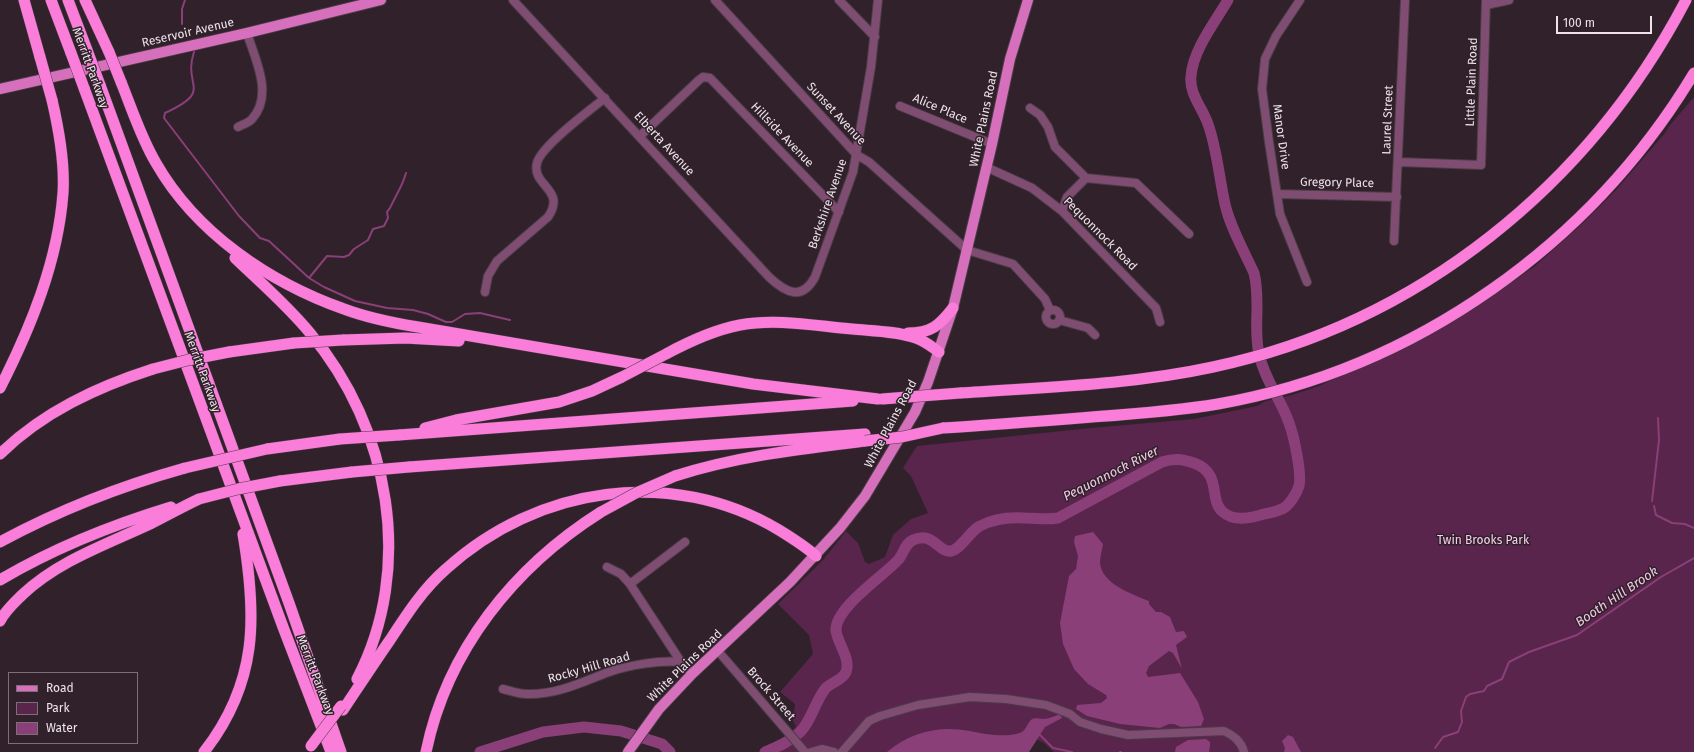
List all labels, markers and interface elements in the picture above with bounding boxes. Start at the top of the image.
scale bar [1558,8,1654,34]
street label: Reservoir Avenue [140,15,236,51]
text: 100 m [1563,16,1595,30]
street label: Merritt Parkway [69,26,111,110]
street label: Little Plain Road [1463,37,1481,127]
street label: White Plains Road [967,70,1001,168]
street label: Sunset Avenue [803,80,869,148]
street label: Laurel Street [1380,85,1396,155]
street label: Alice Place [911,91,969,127]
street label: Hillside Avenue [748,100,816,170]
street label: Manor Drive [1269,103,1293,171]
street label: Elberta Avenue [631,109,697,179]
street label: Berkshire Avenue [806,157,850,251]
street label: Gregory Place [1300,175,1374,191]
street label: Pequonnock Road [1060,194,1140,274]
street label: Merritt Parkway [181,330,223,414]
street label: White Plains Road [862,377,920,471]
water label: Pequonnock River [1061,443,1161,505]
park label: Twin Brooks Park [1437,534,1529,548]
water label: Booth Hill Brook [1573,564,1661,630]
street label: White Plains Road [645,627,725,705]
street label: Merritt Parkway [293,633,337,717]
street label: Rocky Hill Road [546,649,632,687]
street label: Brock Street [744,664,798,724]
legend [8,672,138,744]
text: Road [46,681,74,695]
text: Park [46,701,70,715]
text: Water [46,721,77,735]

